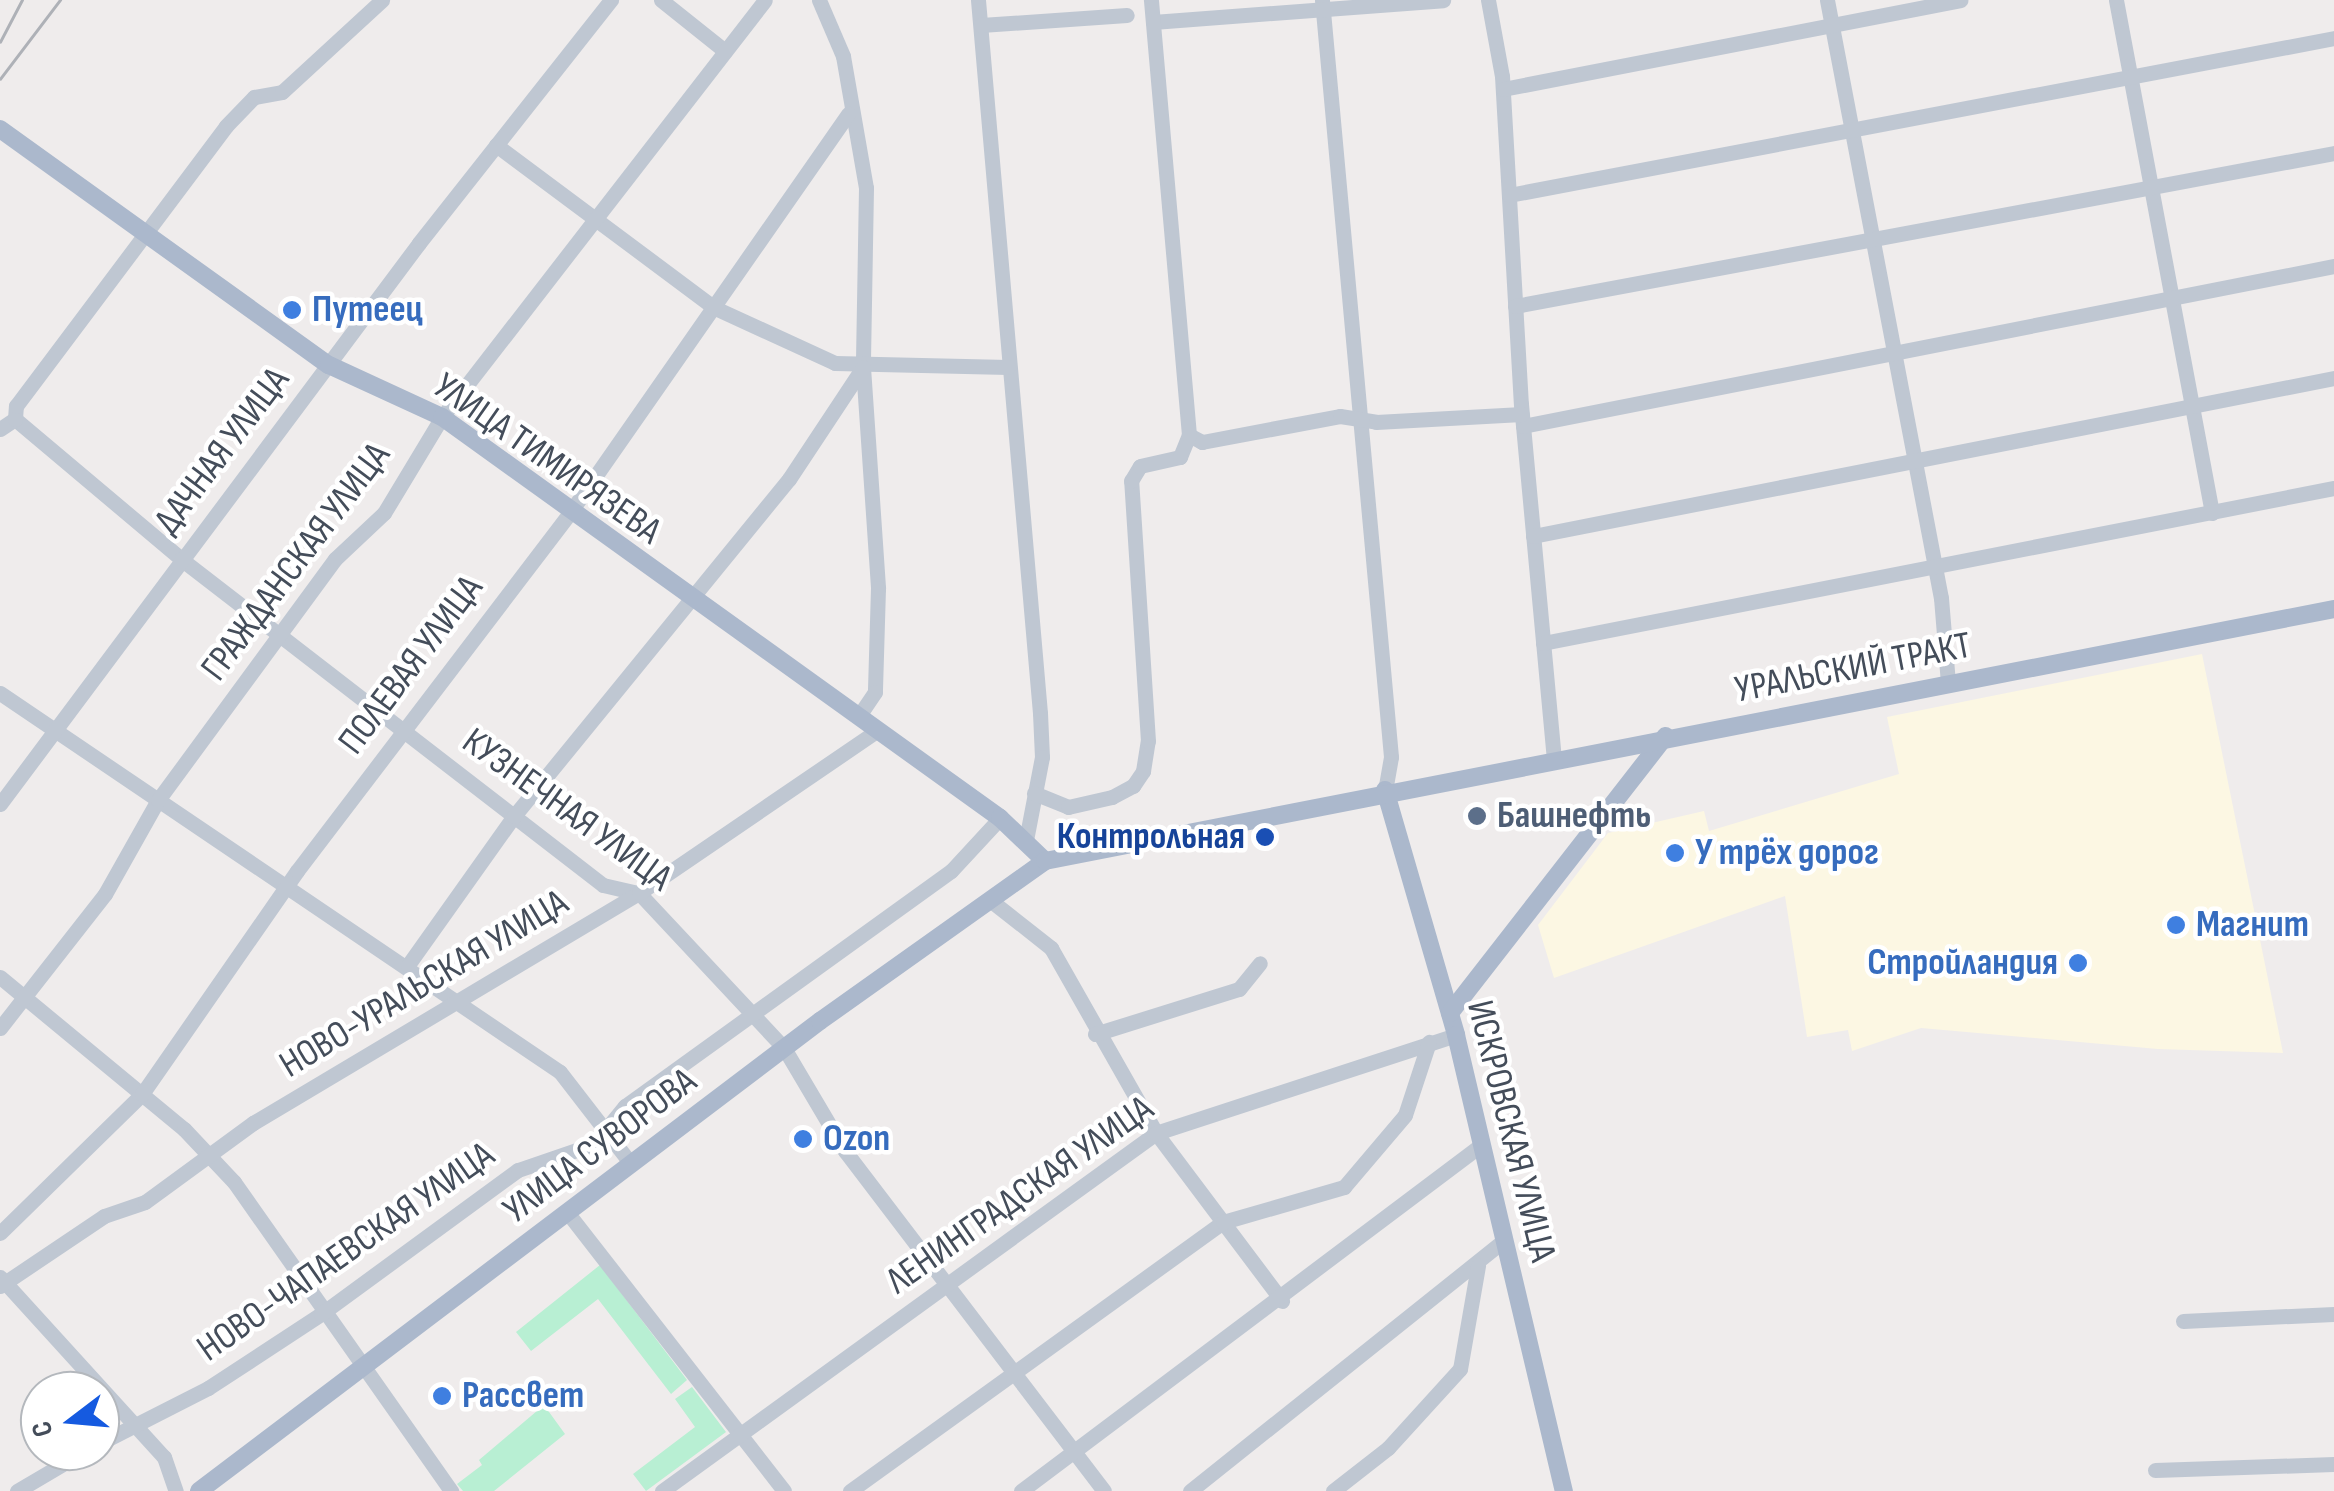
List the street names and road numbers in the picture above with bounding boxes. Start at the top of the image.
street label: ДАЧНАЯ УЛИЦА [145,359,299,543]
street label: УЛИЦА ТИМИРЯЗЕВА [424,364,670,554]
street label: ГРАЖДАНСКАЯ УЛИЦА [192,434,400,690]
street label: ПОЛЕВАЯ УЛИЦА [329,567,493,763]
street label: УРАЛЬСКИЙ ТРАКТ [1731,623,1975,713]
street label: КУЗНЕЧНАЯ УЛИЦА [454,719,680,901]
street label: НОВО-УРАЛЬСКАЯ УЛИЦА [272,880,576,1088]
street label: ИСКРОВСКАЯ УЛИЦА [1457,996,1565,1266]
street label: УЛИЦА СУВОРОВА [495,1059,705,1233]
street label: ЛЕНИНГРАДСКАЯ УЛИЦА [878,1086,1162,1304]
street label: НОВО-ЧАПАЕВСКАЯ УЛИЦА [189,1132,503,1372]

